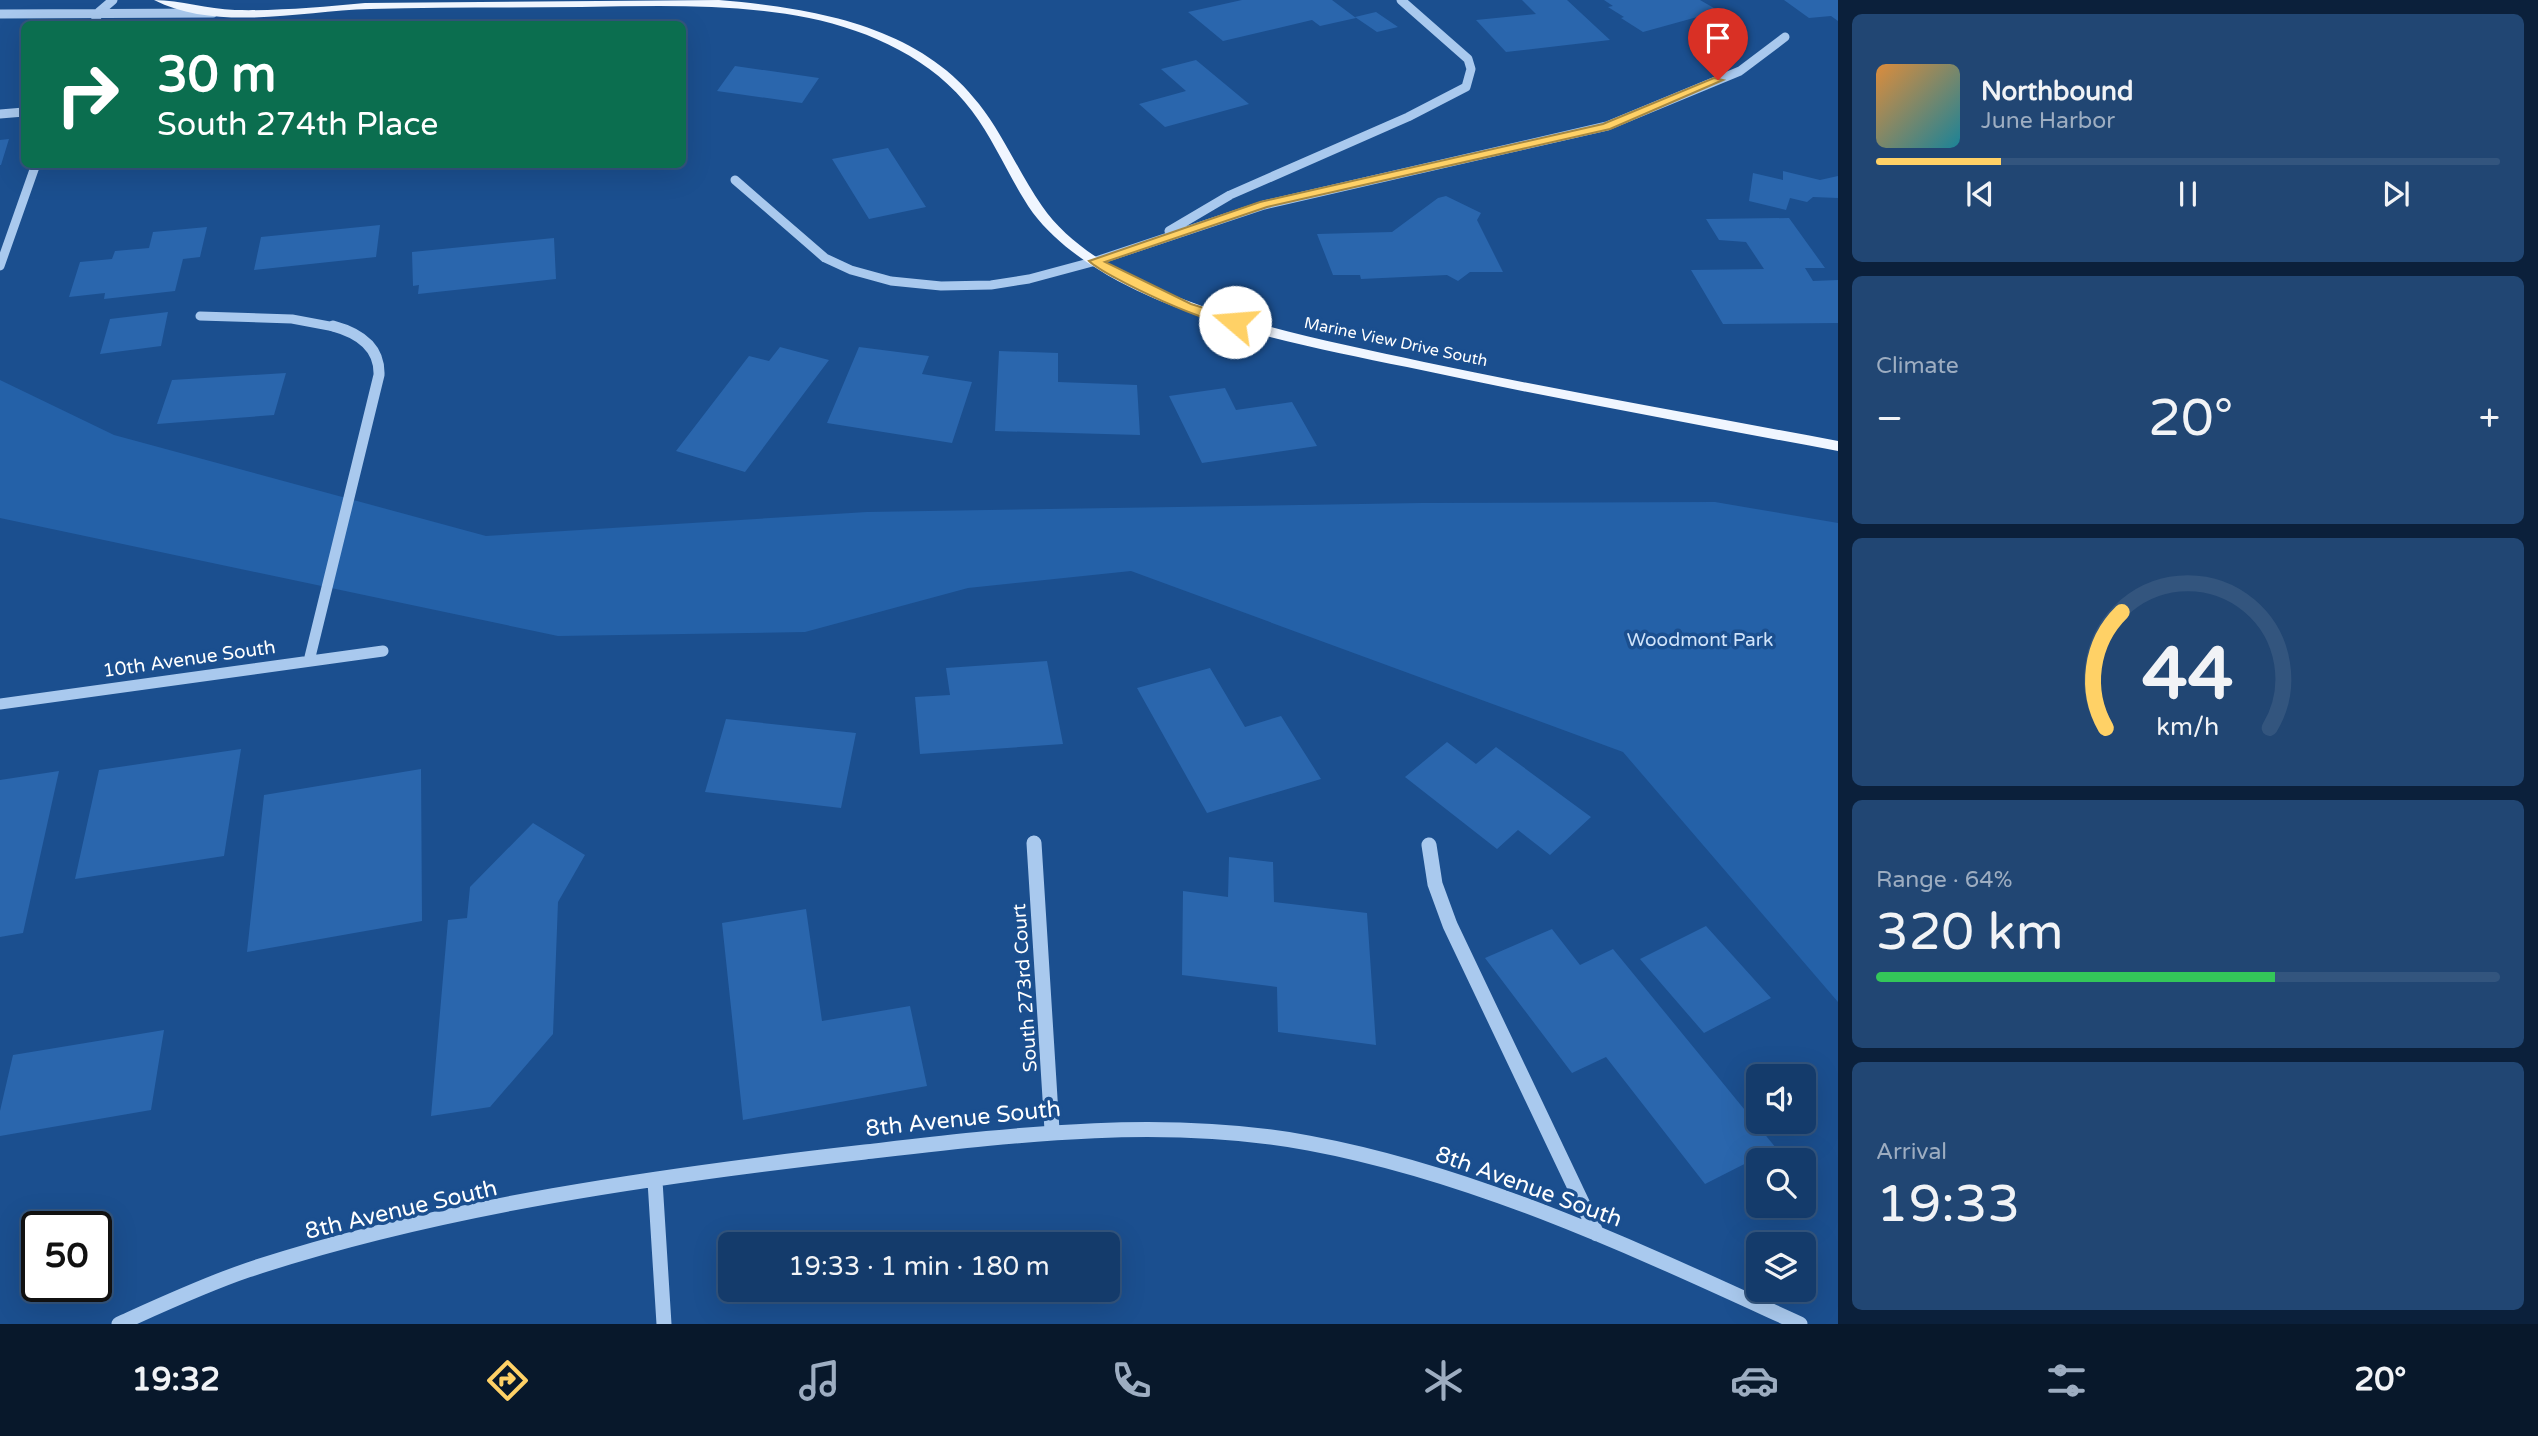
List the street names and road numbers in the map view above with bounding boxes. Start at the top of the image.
street label: Marine View Drive South [1302,313,1489,371]
street label: 10th Avenue South [101,636,277,682]
street label: South 273rd Court [1008,903,1042,1073]
street label: 8th Avenue South [864,1095,1062,1143]
street label: 8th Avenue South [1432,1140,1626,1234]
street label: 8th Avenue South [302,1174,500,1246]

